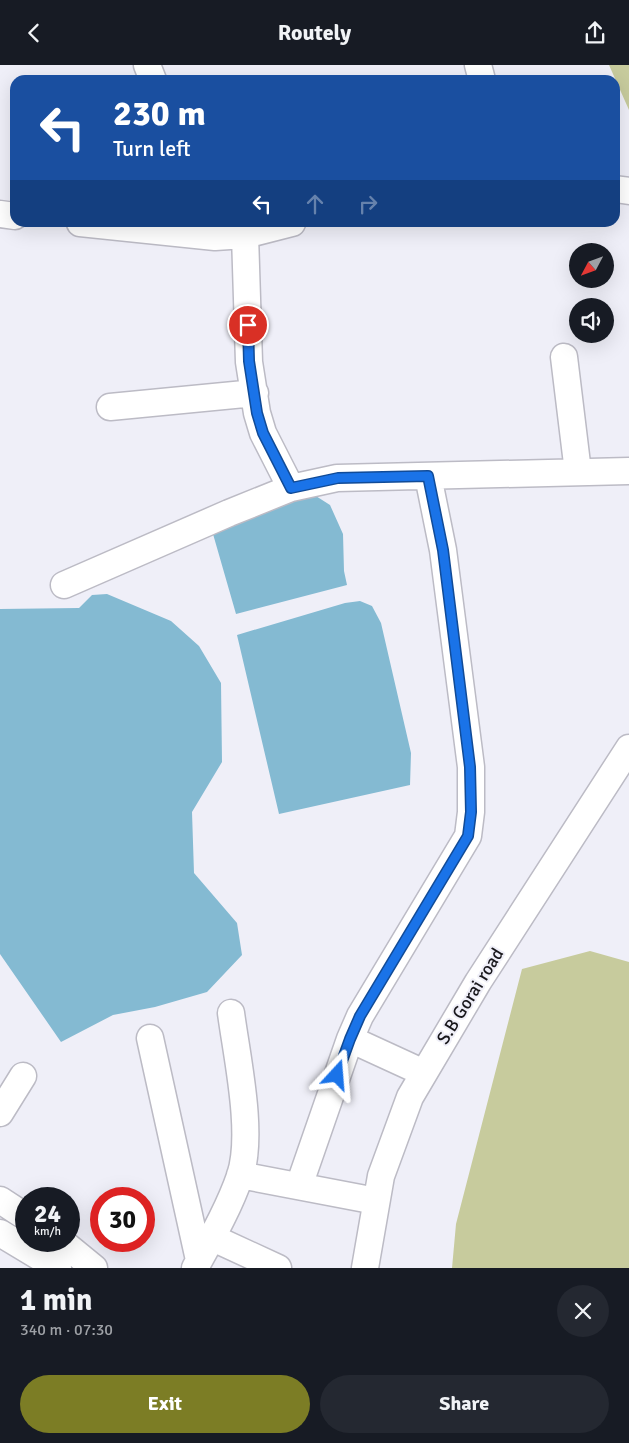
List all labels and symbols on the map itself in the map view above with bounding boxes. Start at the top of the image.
north arrow [569,243,614,287]
pin [227,304,269,346]
street label: S.B Gorai road [432,944,508,1048]
position arrow [310,1048,362,1100]
speed limit sign: 30 [90,1187,155,1252]

